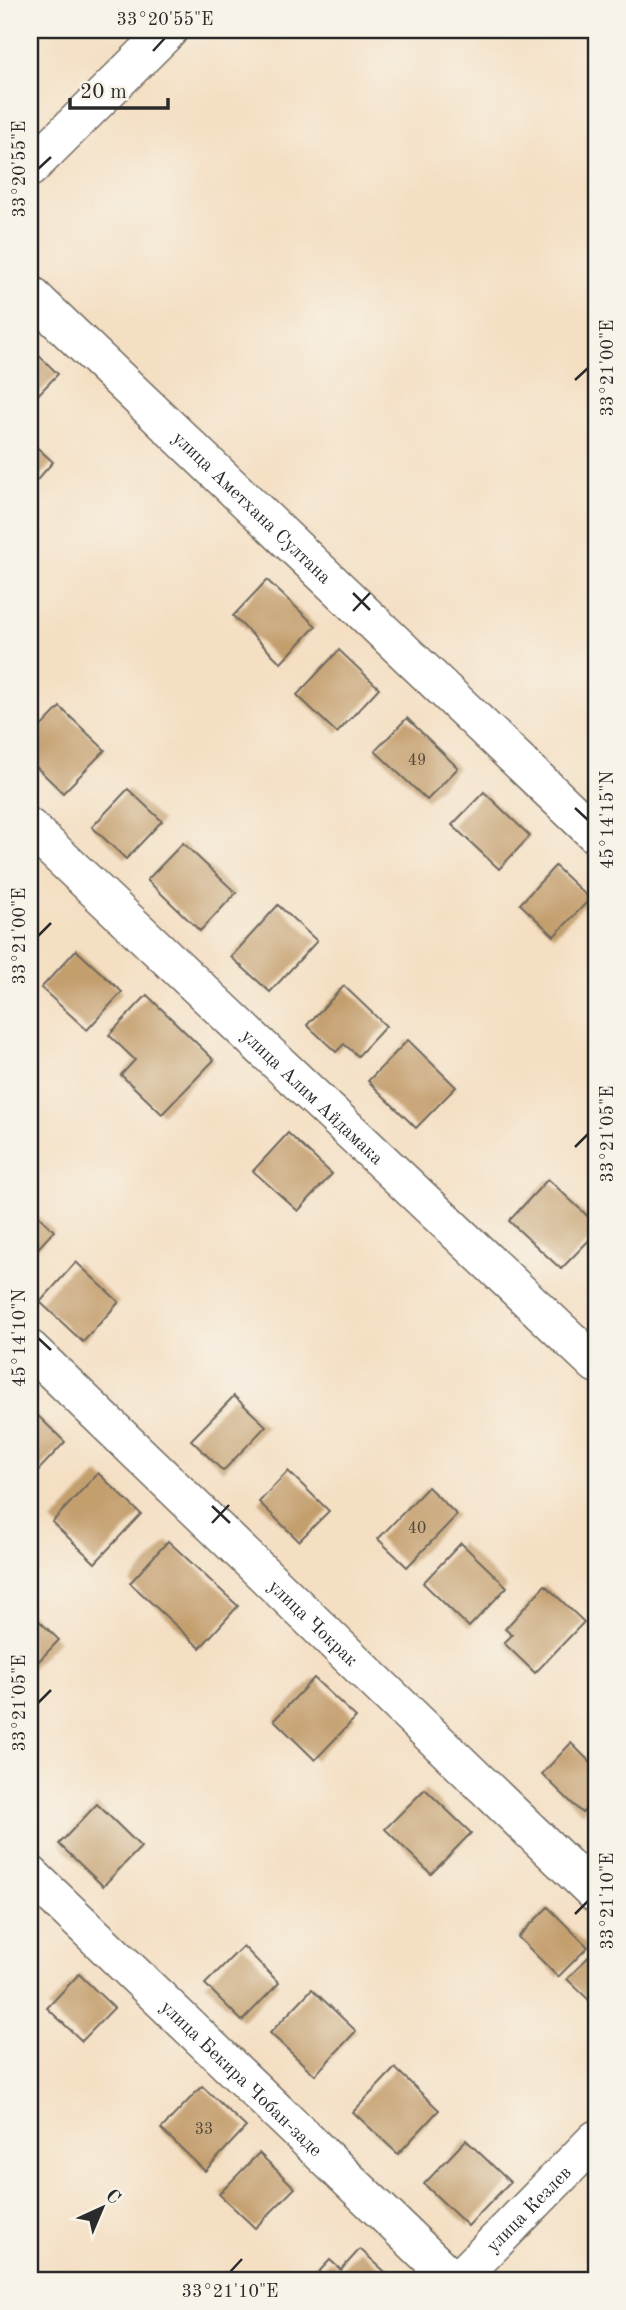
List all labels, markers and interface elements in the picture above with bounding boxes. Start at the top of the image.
text: 33°20'55"E [117,11,213,29]
scale bar [70,66,168,110]
text: 20 m [80,82,127,103]
text: 33°20'55"E [11,121,29,217]
text: 33°21'00"E [599,320,617,416]
street label: улица Аметхана Султана [168,429,334,589]
house number: 49 [408,753,426,769]
text: 45°14'15"N [599,771,617,869]
text: 33°21'00"E [11,888,29,984]
street label: улица Алим Айдамака [237,1027,386,1170]
text: 33°21'05"E [599,1086,617,1182]
text: 45°14'10"N [11,1289,29,1387]
house number: 40 [408,1521,426,1537]
street label: улица Чокрак [264,1577,361,1671]
text: 33°21'05"E [11,1655,29,1751]
text: 33°21'10"E [599,1853,617,1949]
street label: улица Бекира Чобан-заде [156,1998,325,2161]
house number: 33 [195,2122,213,2138]
street label: улица Кезлев [484,2164,576,2257]
north arrow [66,2174,136,2244]
text: С [101,2186,123,2209]
text: 33°21'10"E [182,2283,278,2301]

